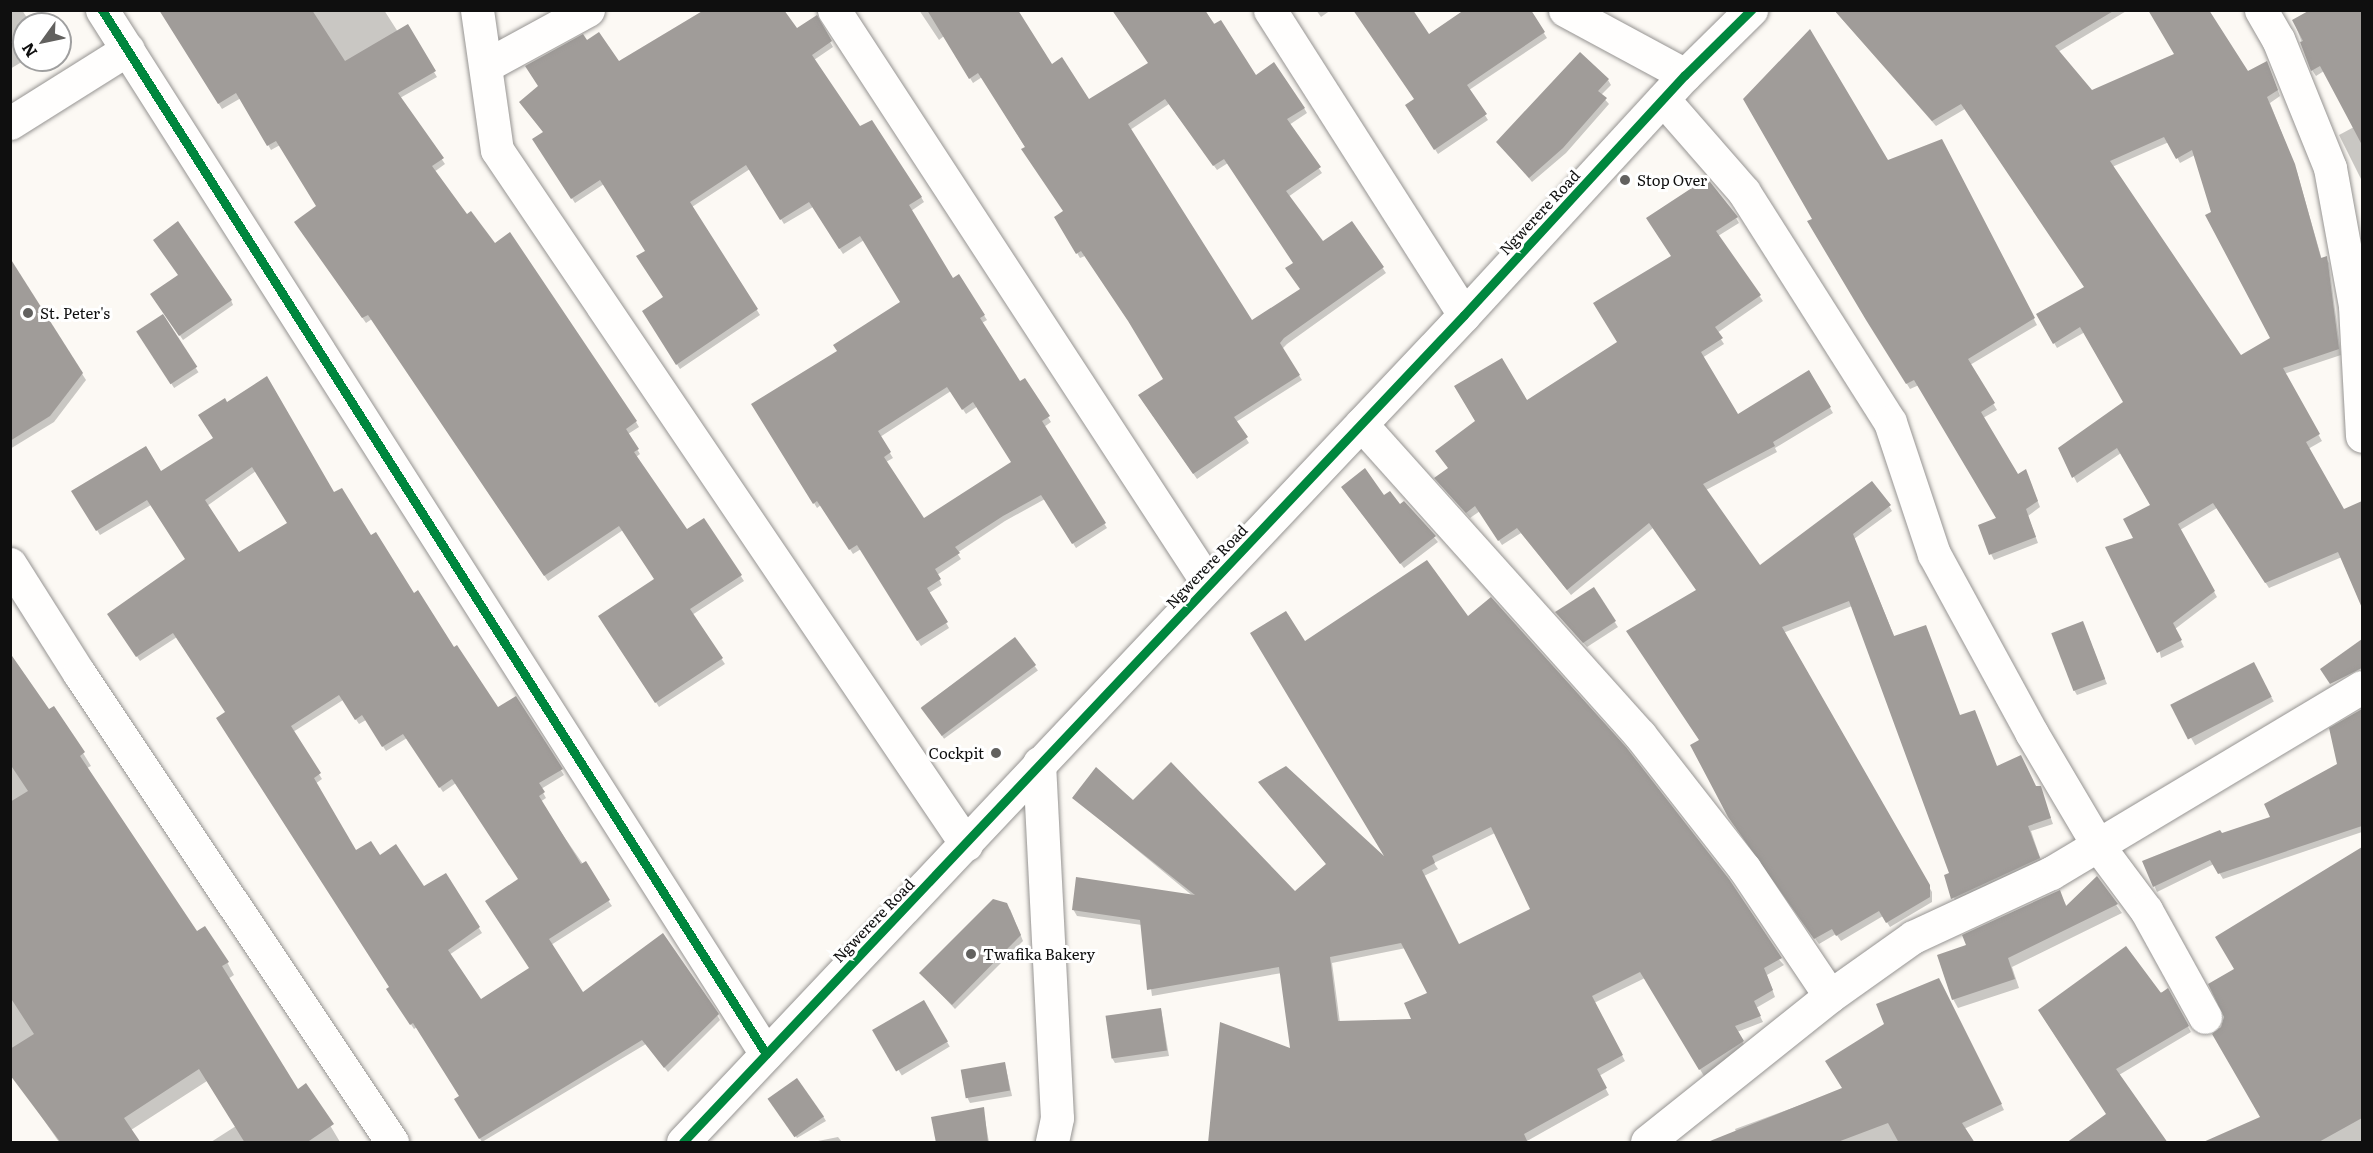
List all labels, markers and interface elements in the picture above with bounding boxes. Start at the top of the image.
north arrow [12,12,72,72]
text: N [15,39,42,63]
street label: Ngwerere Road [1495,166,1583,258]
place label: Stop Over [1637,171,1707,189]
marker: Stop Over [1618,173,1632,187]
place label: St. Peter's [40,304,110,322]
marker: St. Peter's [21,306,35,320]
street label: Ngwerere Road [1162,520,1250,612]
place label: Cockpit [928,744,984,762]
marker: Cockpit [989,746,1003,760]
street label: Ngwerere Road [829,874,917,966]
place label: Twafika Bakery [983,945,1095,963]
marker: Twafika Bakery [964,947,978,961]

